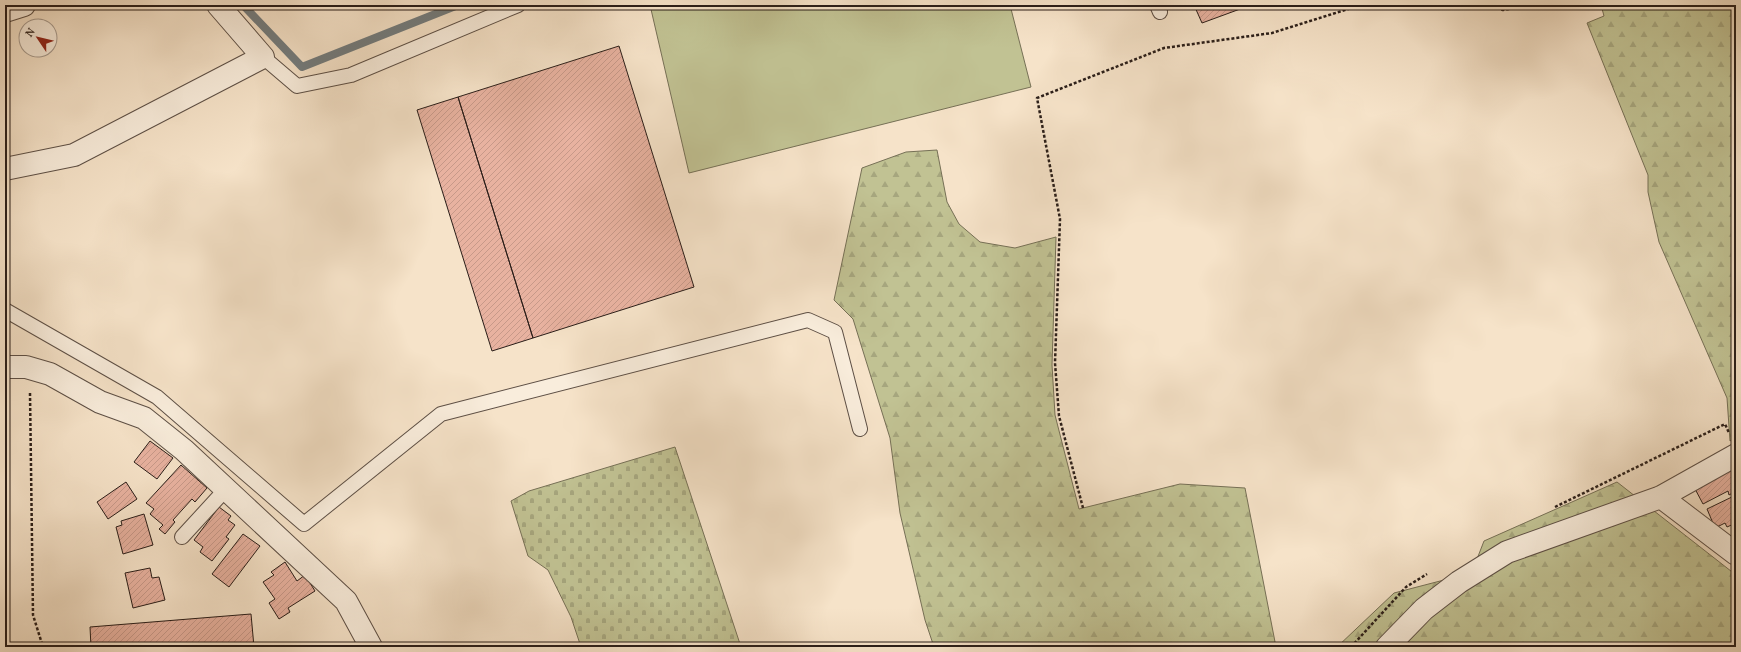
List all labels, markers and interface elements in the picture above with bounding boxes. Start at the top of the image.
north arrow [18,18,58,58]
text: N [23,26,39,41]

